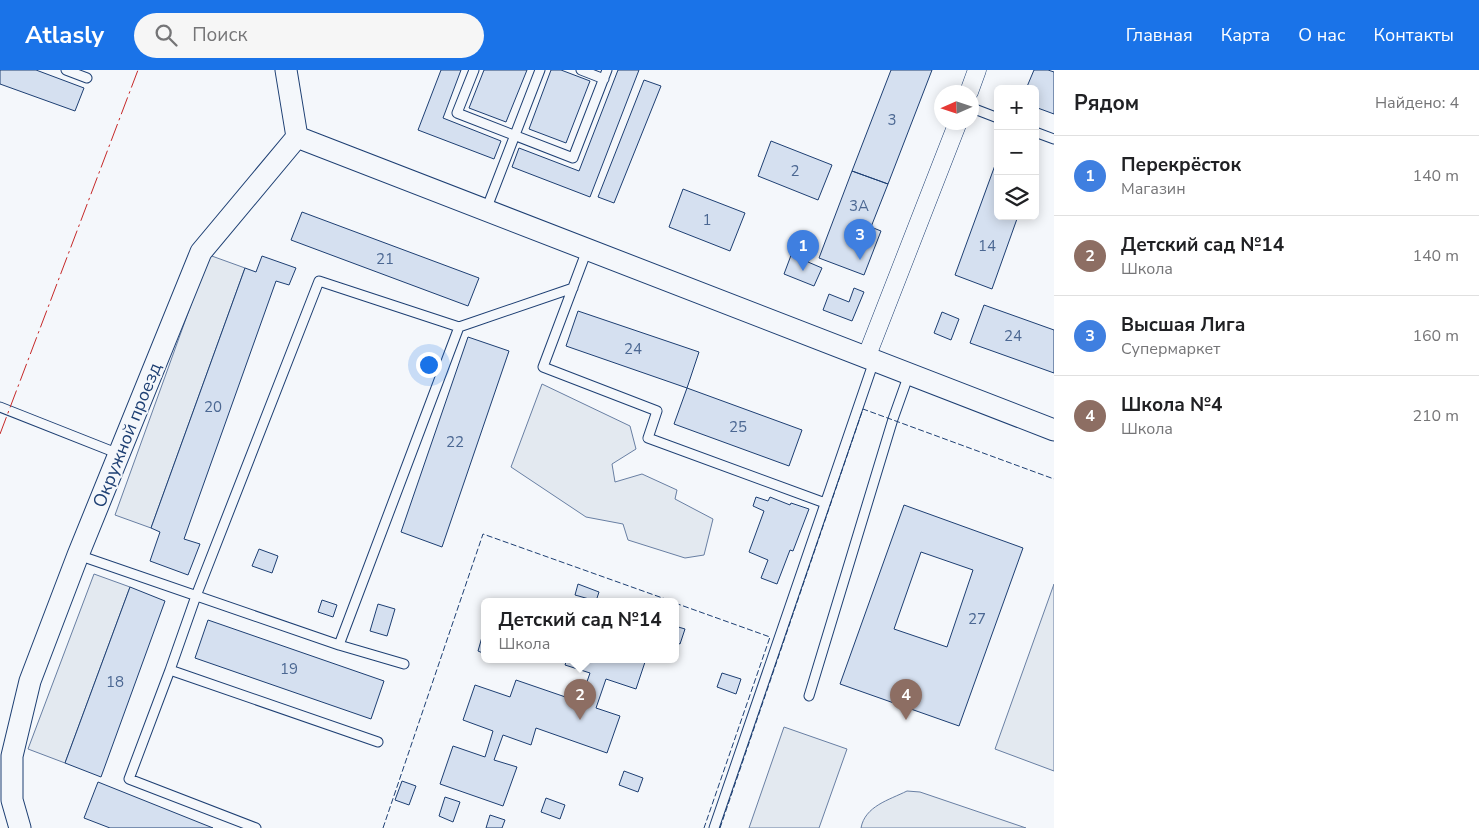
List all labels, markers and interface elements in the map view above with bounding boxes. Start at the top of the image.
search box [134,13,484,58]
text: Atlasly [25,19,104,51]
icon: search [152,21,180,49]
text: Поиск [192,22,247,48]
text: Главная [1126,23,1193,47]
text: Карта [1221,23,1270,47]
text: О нас [1298,23,1346,47]
text: Контакты [1374,23,1454,47]
north arrow [934,85,979,130]
map controls [994,85,1039,220]
button: + [994,85,1039,130]
text: Рядом [1074,89,1139,117]
text: Найдено: 4 [1375,92,1459,114]
house number: 3 [887,110,897,130]
button: − [994,130,1039,175]
text: Перекрёсток [1121,152,1241,178]
house number: 2 [790,161,800,181]
text: 1 [1085,165,1095,187]
text: 140 m [1412,165,1459,187]
button: layers [994,175,1039,220]
text: Магазин [1121,178,1186,200]
house number: 3А [849,196,869,216]
house number: 1 [702,210,712,230]
pin: 3 [844,219,876,260]
pin: 1 [787,230,819,271]
text: Детский сад №14 [1121,232,1284,258]
house number: 14 [978,236,996,256]
text: 2 [1085,245,1095,267]
text: 140 m [1412,245,1459,267]
house number: 21 [376,249,394,269]
text: Школа [1121,258,1173,280]
text: Высшая Лига [1121,312,1245,338]
text: 3 [1085,325,1095,347]
text: 160 m [1412,325,1459,347]
house number: 24 [1004,326,1022,346]
text: Супермаркет [1121,338,1220,360]
house number: 24 [624,339,642,359]
your location [416,352,442,378]
street label: Окружной проезд [87,359,167,511]
text: Школа №4 [1121,392,1222,418]
house number: 20 [204,397,222,417]
text: 4 [1085,405,1095,427]
text: 210 m [1412,405,1459,427]
house number: 25 [729,417,747,437]
text: Школа [1121,418,1173,440]
house number: 22 [446,432,464,452]
popup [481,598,679,663]
text: Детский сад №14 [498,607,662,633]
house number: 27 [968,609,986,629]
text: Школа [498,633,550,655]
house number: 19 [280,659,298,679]
house number: 18 [106,672,124,692]
pin: 2 [564,679,596,720]
pin: 4 [890,679,922,720]

